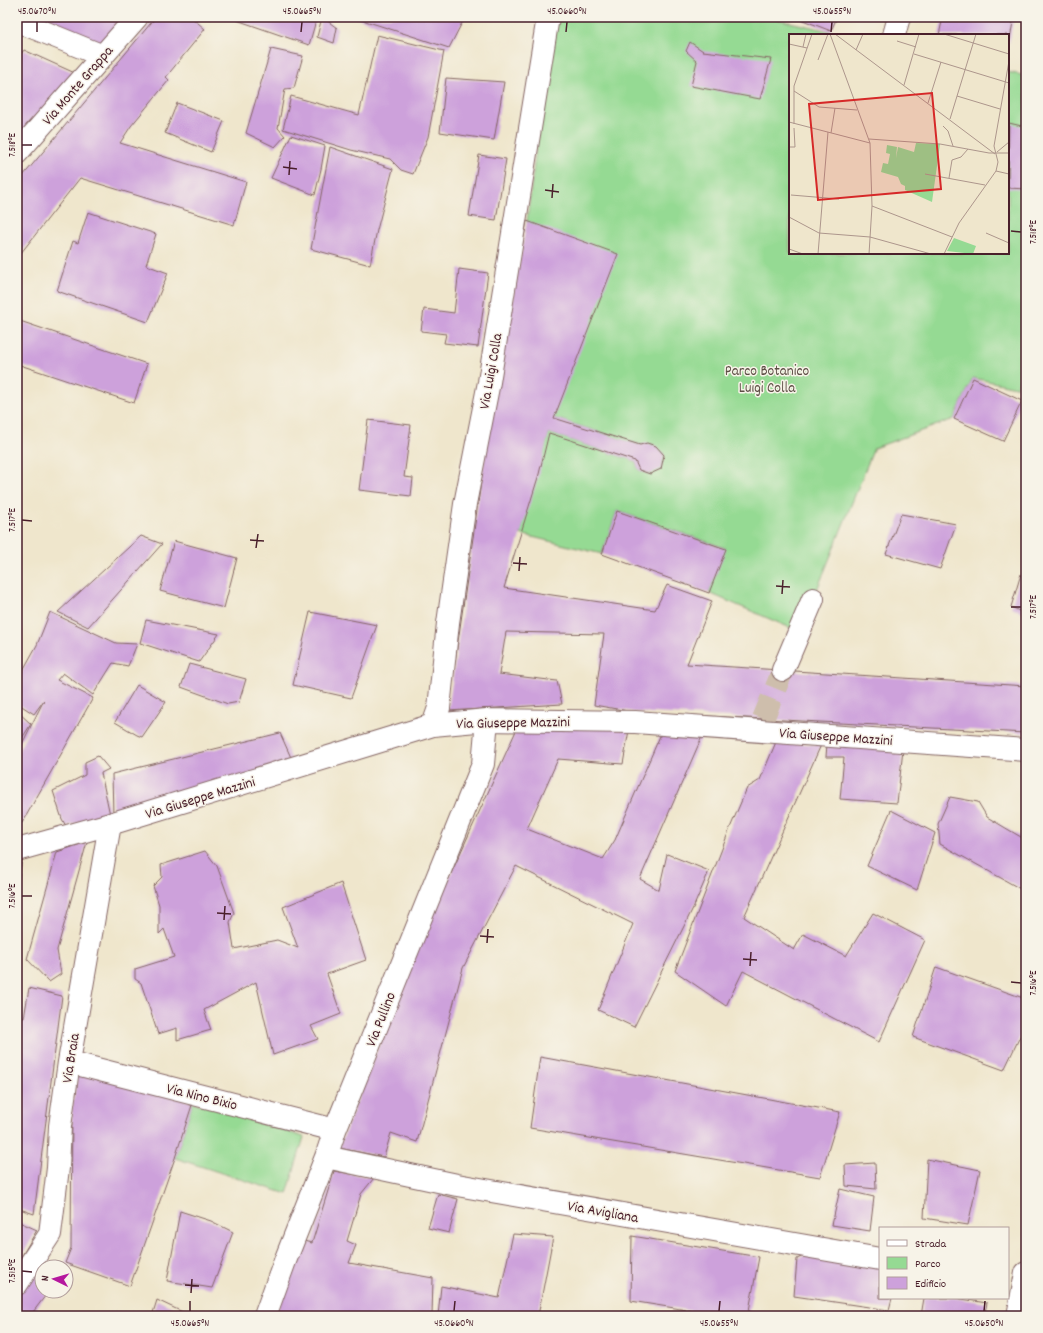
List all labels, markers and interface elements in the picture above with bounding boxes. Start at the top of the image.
text: 45.0670°N [18,5,56,19]
text: 45.0665°N [283,5,321,19]
text: 45.0660°N [547,5,587,19]
text: 45.0655°N [813,5,851,19]
inset map [789,34,1009,254]
street label: Via Monte Grappa [38,41,120,131]
text: 7.518°E [6,133,20,157]
text: 7.518°E [1027,220,1041,244]
street label: Via Luigi Colla [474,331,510,411]
park label: Parco Botanico Luigi Colla [725,361,809,400]
text: 7.517°E [6,508,20,532]
text: 7.517°E [1027,595,1041,619]
street label: Via Giuseppe Mazzini [456,712,570,736]
street label: Via Giuseppe Mazzini [778,723,894,753]
street label: Via Giuseppe Mazzini [143,772,258,826]
text: 7.516°E [6,883,20,908]
text: 7.516°E [1027,970,1041,995]
street label: Via Pullino [361,989,403,1050]
street label: Via Braia [57,1031,87,1085]
street label: Via Nino Bixio [164,1079,240,1117]
street label: Via Avigliana [566,1196,641,1230]
legend [879,1227,1009,1299]
text: Strada [915,1236,946,1253]
text: Parco [915,1256,941,1273]
text: 7.515°E [6,1258,20,1283]
north arrow [34,1259,74,1299]
text: N [38,1274,54,1282]
text: Edificio [915,1276,946,1293]
text: 45.0665°N [171,1317,209,1331]
text: 45.0660°N [434,1317,474,1331]
text: 45.0655°N [700,1317,738,1331]
text: 45.0650°N [964,1317,1004,1331]

